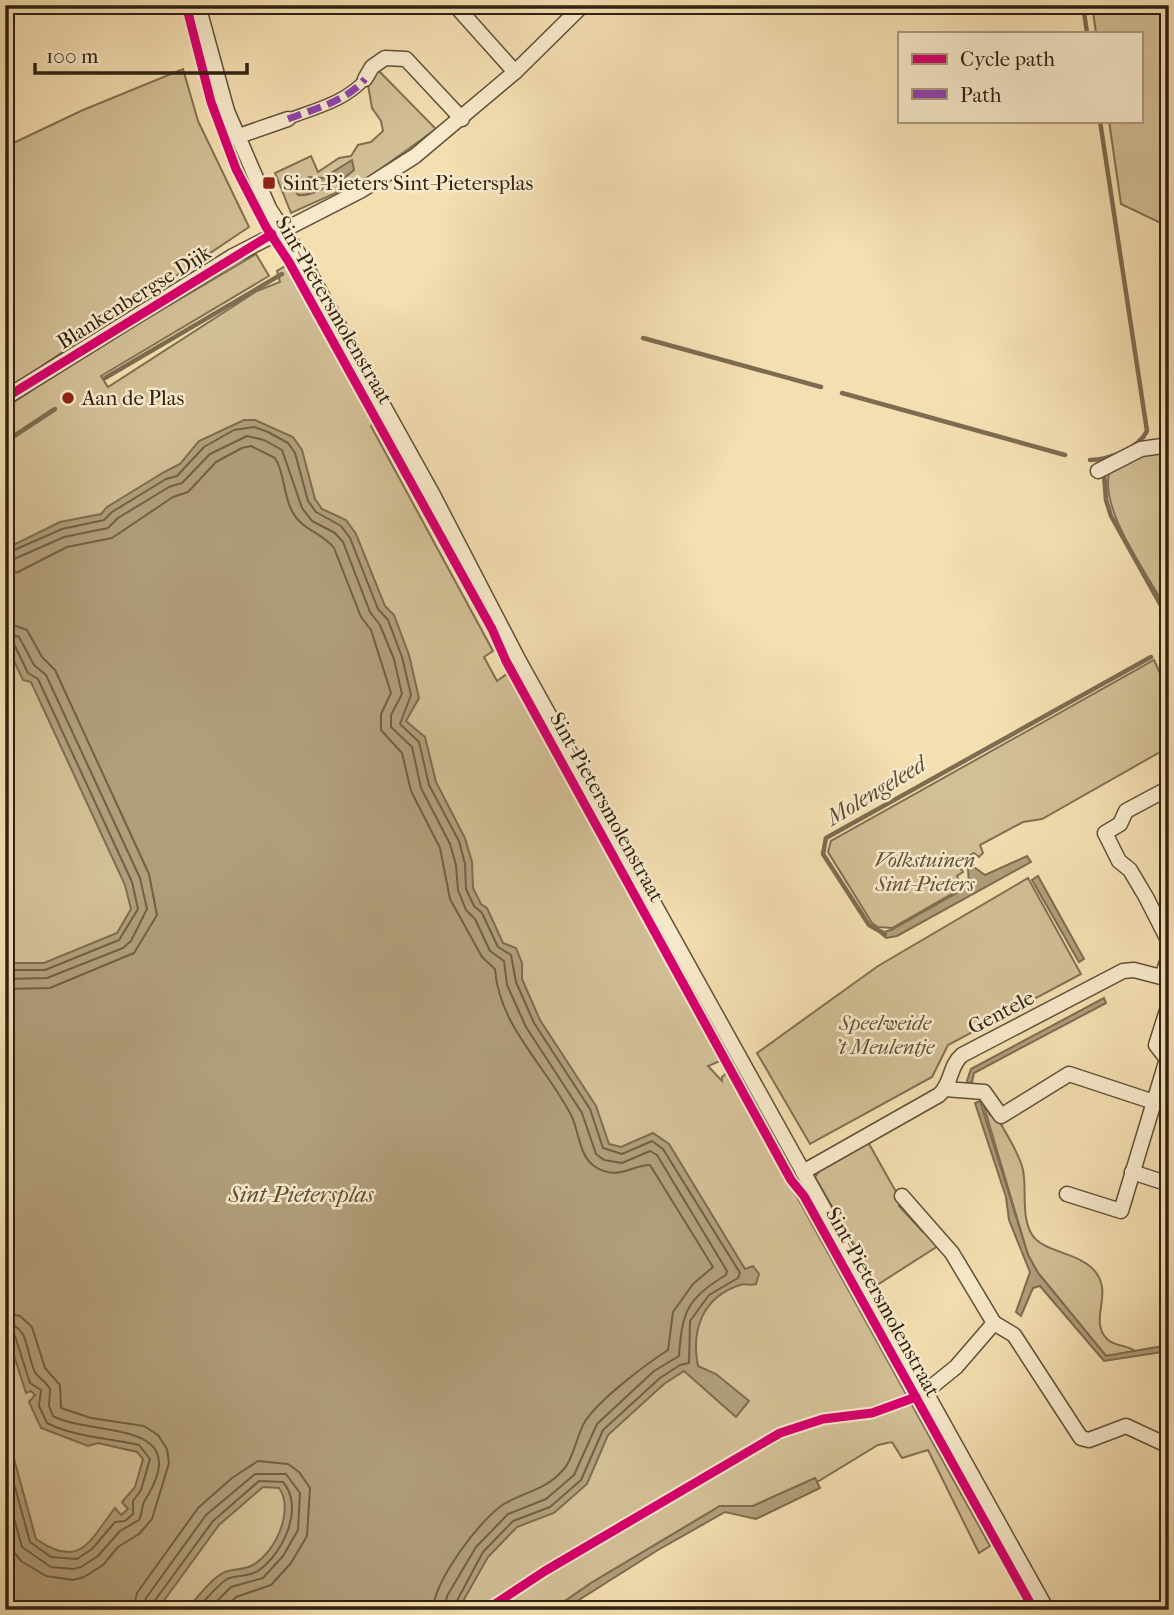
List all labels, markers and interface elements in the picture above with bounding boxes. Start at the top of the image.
scale bar [35,32,247,76]
legend [898,32,1142,122]
text: 100 m [46,44,99,68]
text: Cycle path [960,47,1055,71]
text: Path [960,83,1002,107]
place label: Sint-Pieters Sint-Pietersplas [283,171,533,195]
marker: Sint-Pieters Sint-Pietersplas [261,175,277,191]
street label: Sint-Pietersmolenstraat [270,212,398,409]
street label: Blankenbergse Dijk [53,240,215,354]
place label: Aan de Plas [81,386,185,410]
marker: Aan de Plas [60,390,76,406]
street label: Sint-Pietersmolenstraat [545,708,669,906]
water label: Molengeleed [820,749,933,832]
park label: Volkstuinen Sint-Pieters [874,848,976,896]
street label: Gentele [964,985,1038,1039]
park label: Speelweide 't Meulentje [836,1011,935,1059]
water label: Sint-Pietersplas [227,1181,375,1208]
street label: Sint-Pietersmolenstraat [821,1203,945,1401]

